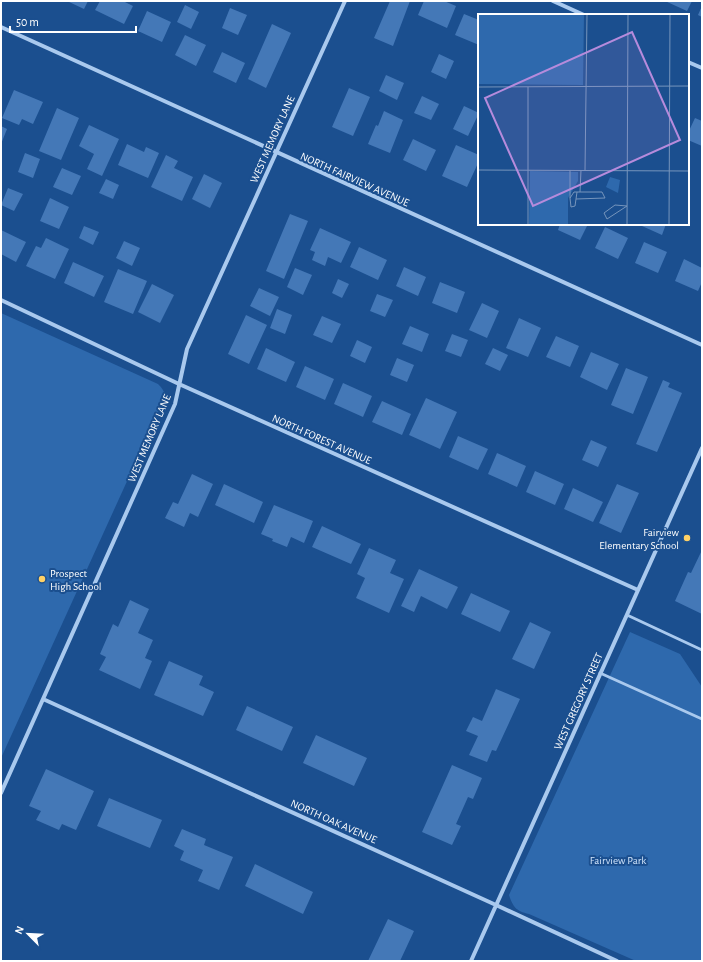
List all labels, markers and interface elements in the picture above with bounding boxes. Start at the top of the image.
scale bar [10,8,136,34]
inset map [478,14,689,225]
text: 50 m [16,16,39,28]
street label: WEST MEMORY LANE [248,93,297,184]
street label: NORTH FAIRVIEW AVENUE [299,150,411,209]
street label: WEST MEMORY LANE [126,392,173,484]
street label: NORTH FOREST AVENUE [270,413,374,467]
place label: Fairview Elementary School [599,527,680,551]
marker: Fairview Elementary School [682,533,692,543]
place label: Prospect High School [50,568,102,592]
marker: Prospect High School [37,574,47,584]
street label: WEST GREGORY STREET [552,651,605,751]
street label: NORTH OAK AVENUE [289,797,379,846]
park label: Fairview Park [590,855,646,866]
north arrow [8,914,48,954]
text: N [13,924,26,936]

